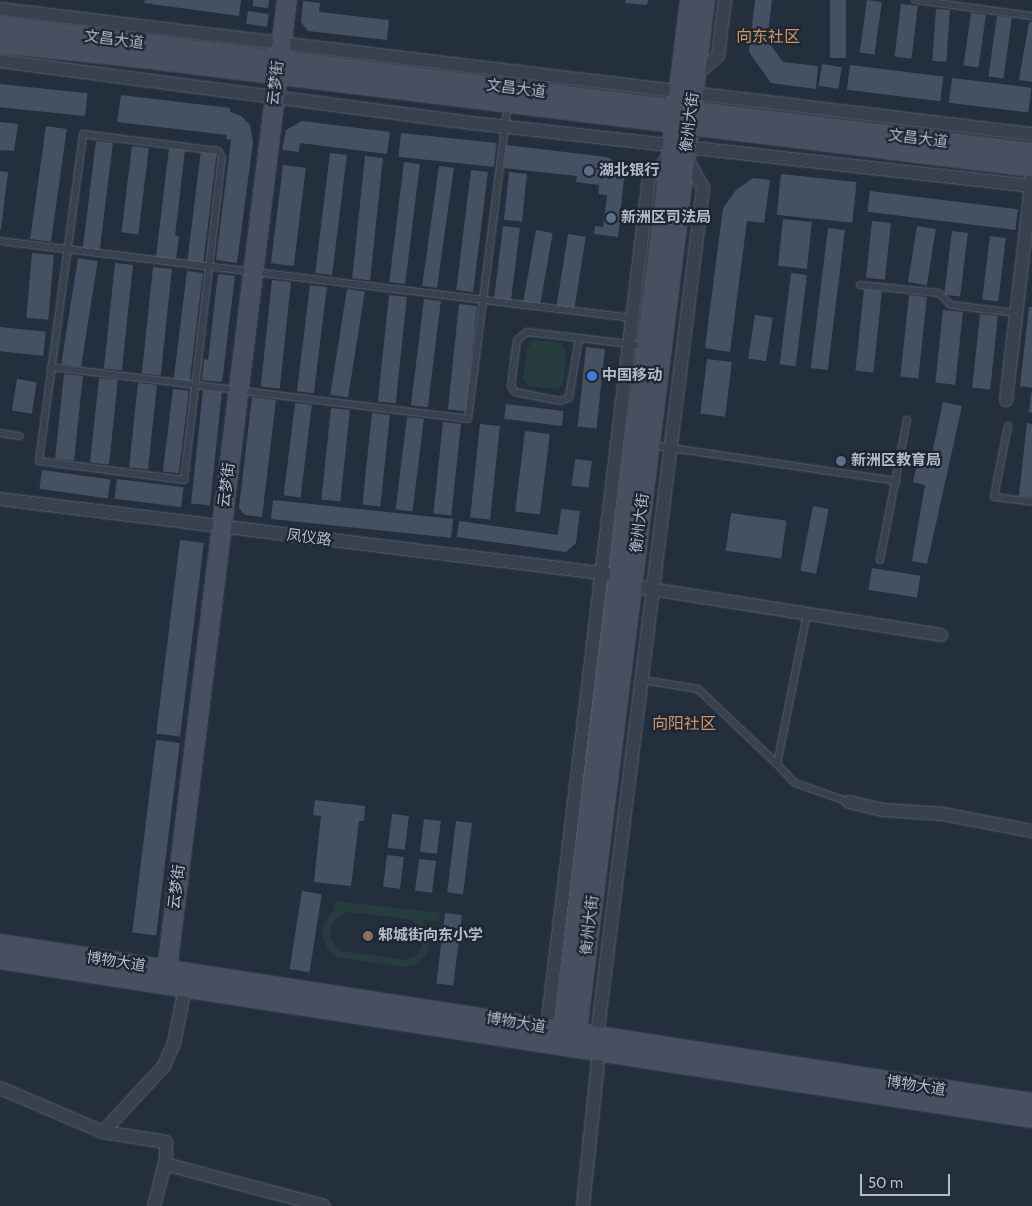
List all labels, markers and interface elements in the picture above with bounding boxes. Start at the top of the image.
street label: 文昌大道 [83,27,145,53]
district label: 向东社区 [736,27,800,47]
street label: 云梦街 [264,60,288,106]
street label: 文昌大道 [485,76,547,102]
street label: 衡州大街 [677,91,703,153]
street label: 文昌大道 [887,126,949,152]
place label: 湖北银行 [599,162,659,180]
marker: 湖北银行 [583,165,595,177]
place label: 新洲区司法局 [621,209,711,227]
marker: 新洲区司法局 [605,212,617,224]
place label: 中国移动 [602,367,662,385]
marker: 中国移动 [586,370,598,382]
place label: 新洲区教育局 [851,452,941,470]
marker: 新洲区教育局 [835,455,847,467]
street label: 云梦街 [215,462,239,508]
street label: 衡州大街 [627,492,653,554]
street label: 凤仪路 [286,526,332,550]
district label: 向阳社区 [652,714,716,734]
street label: 云梦街 [165,864,189,910]
street label: 衡州大街 [577,894,603,956]
place label: 邾城街向东小学 [378,927,483,945]
marker: 邾城街向东小学 [362,930,374,942]
street label: 博物大道 [85,948,147,976]
street label: 博物大道 [485,1009,547,1037]
street label: 博物大道 [885,1072,947,1100]
scale bar [862,1164,952,1196]
text: 50 m [868,1174,903,1192]

